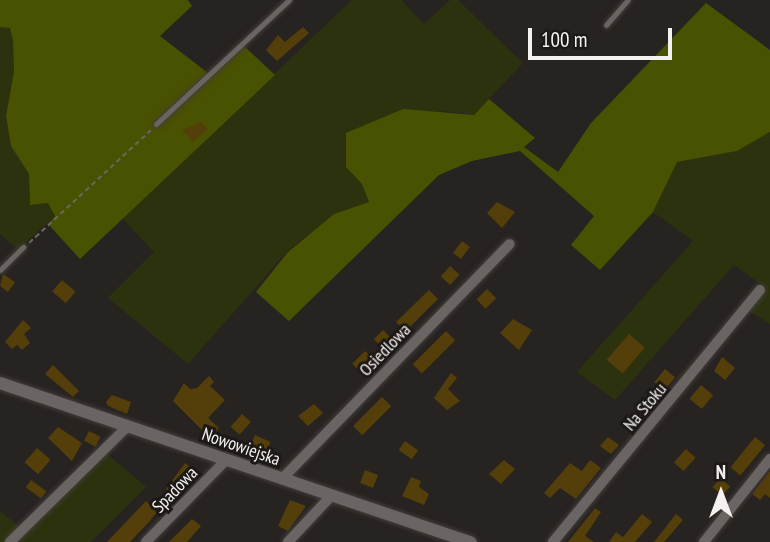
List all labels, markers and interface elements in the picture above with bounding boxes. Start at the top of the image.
scale bar [532,14,676,58]
text: 100 m [541,26,587,53]
street label: Osiedlowa [355,319,415,381]
street label: Na Stoku [619,379,671,435]
street label: Nowowiejska [199,424,283,470]
north arrow [686,458,756,528]
text: N [716,460,726,484]
street label: Spadowa [148,462,202,518]

